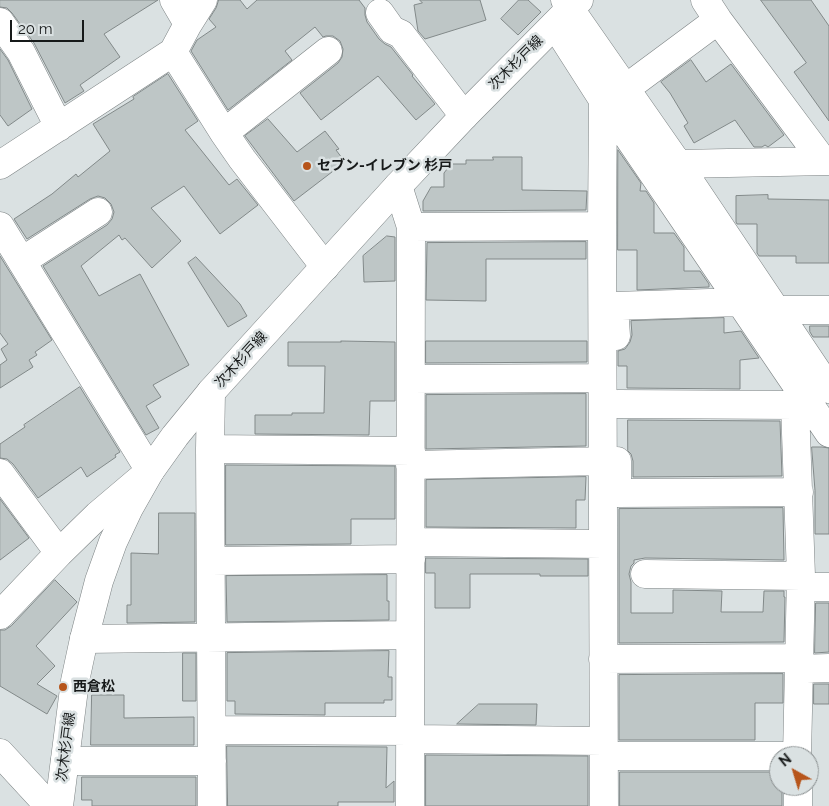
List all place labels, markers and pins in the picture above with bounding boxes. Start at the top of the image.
place label: セブン-イレブン 杉戸 [317,158,452,174]
marker: セブン-イレブン 杉戸 [301,160,313,172]
place label: 西倉松 [73,679,115,695]
marker: 西倉松 [57,681,69,693]

